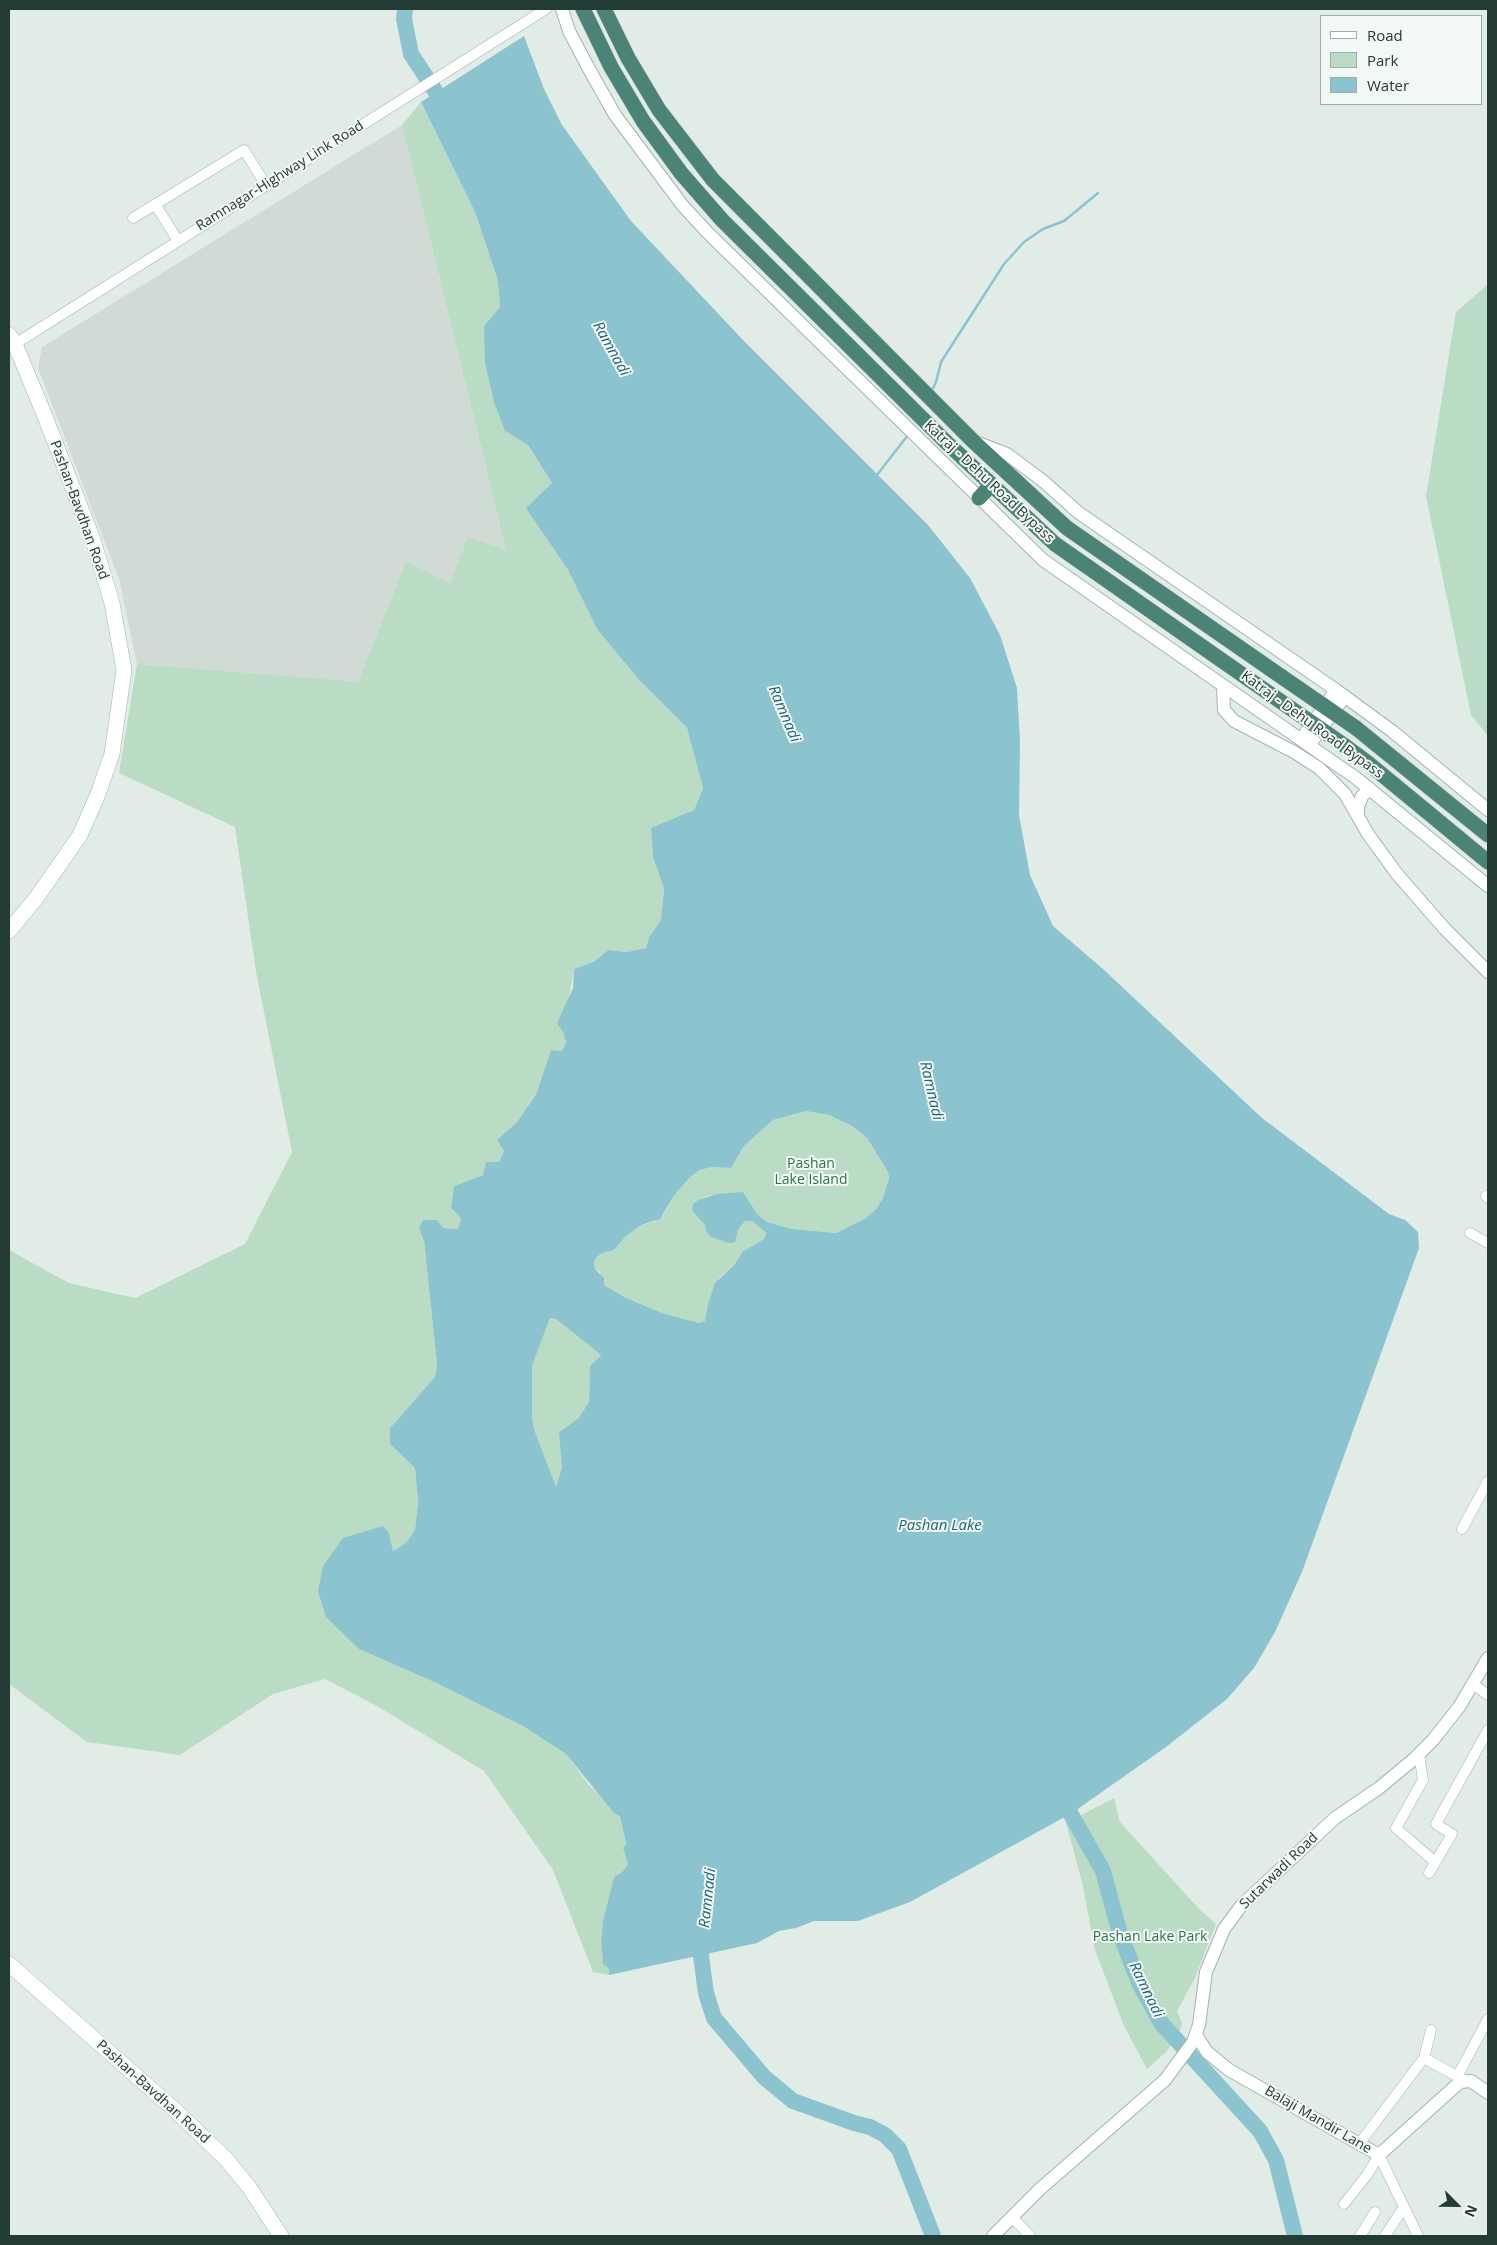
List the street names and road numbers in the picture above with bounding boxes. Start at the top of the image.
street label: Ramnagar-Highway Link Road [193,117,367,235]
street label: Katraj - Dehu Road Bypass [920,417,1058,547]
street label: Pashan-Bavdhan Road [46,438,112,582]
street label: Katraj - Dehu Road Bypass [1238,668,1386,782]
street label: Sutarwadi Road [1236,1829,1322,1913]
street label: Pashan-Bavdhan Road [93,2037,213,2147]
street label: Balaji Mandir Lane [1261,2083,1375,2157]

